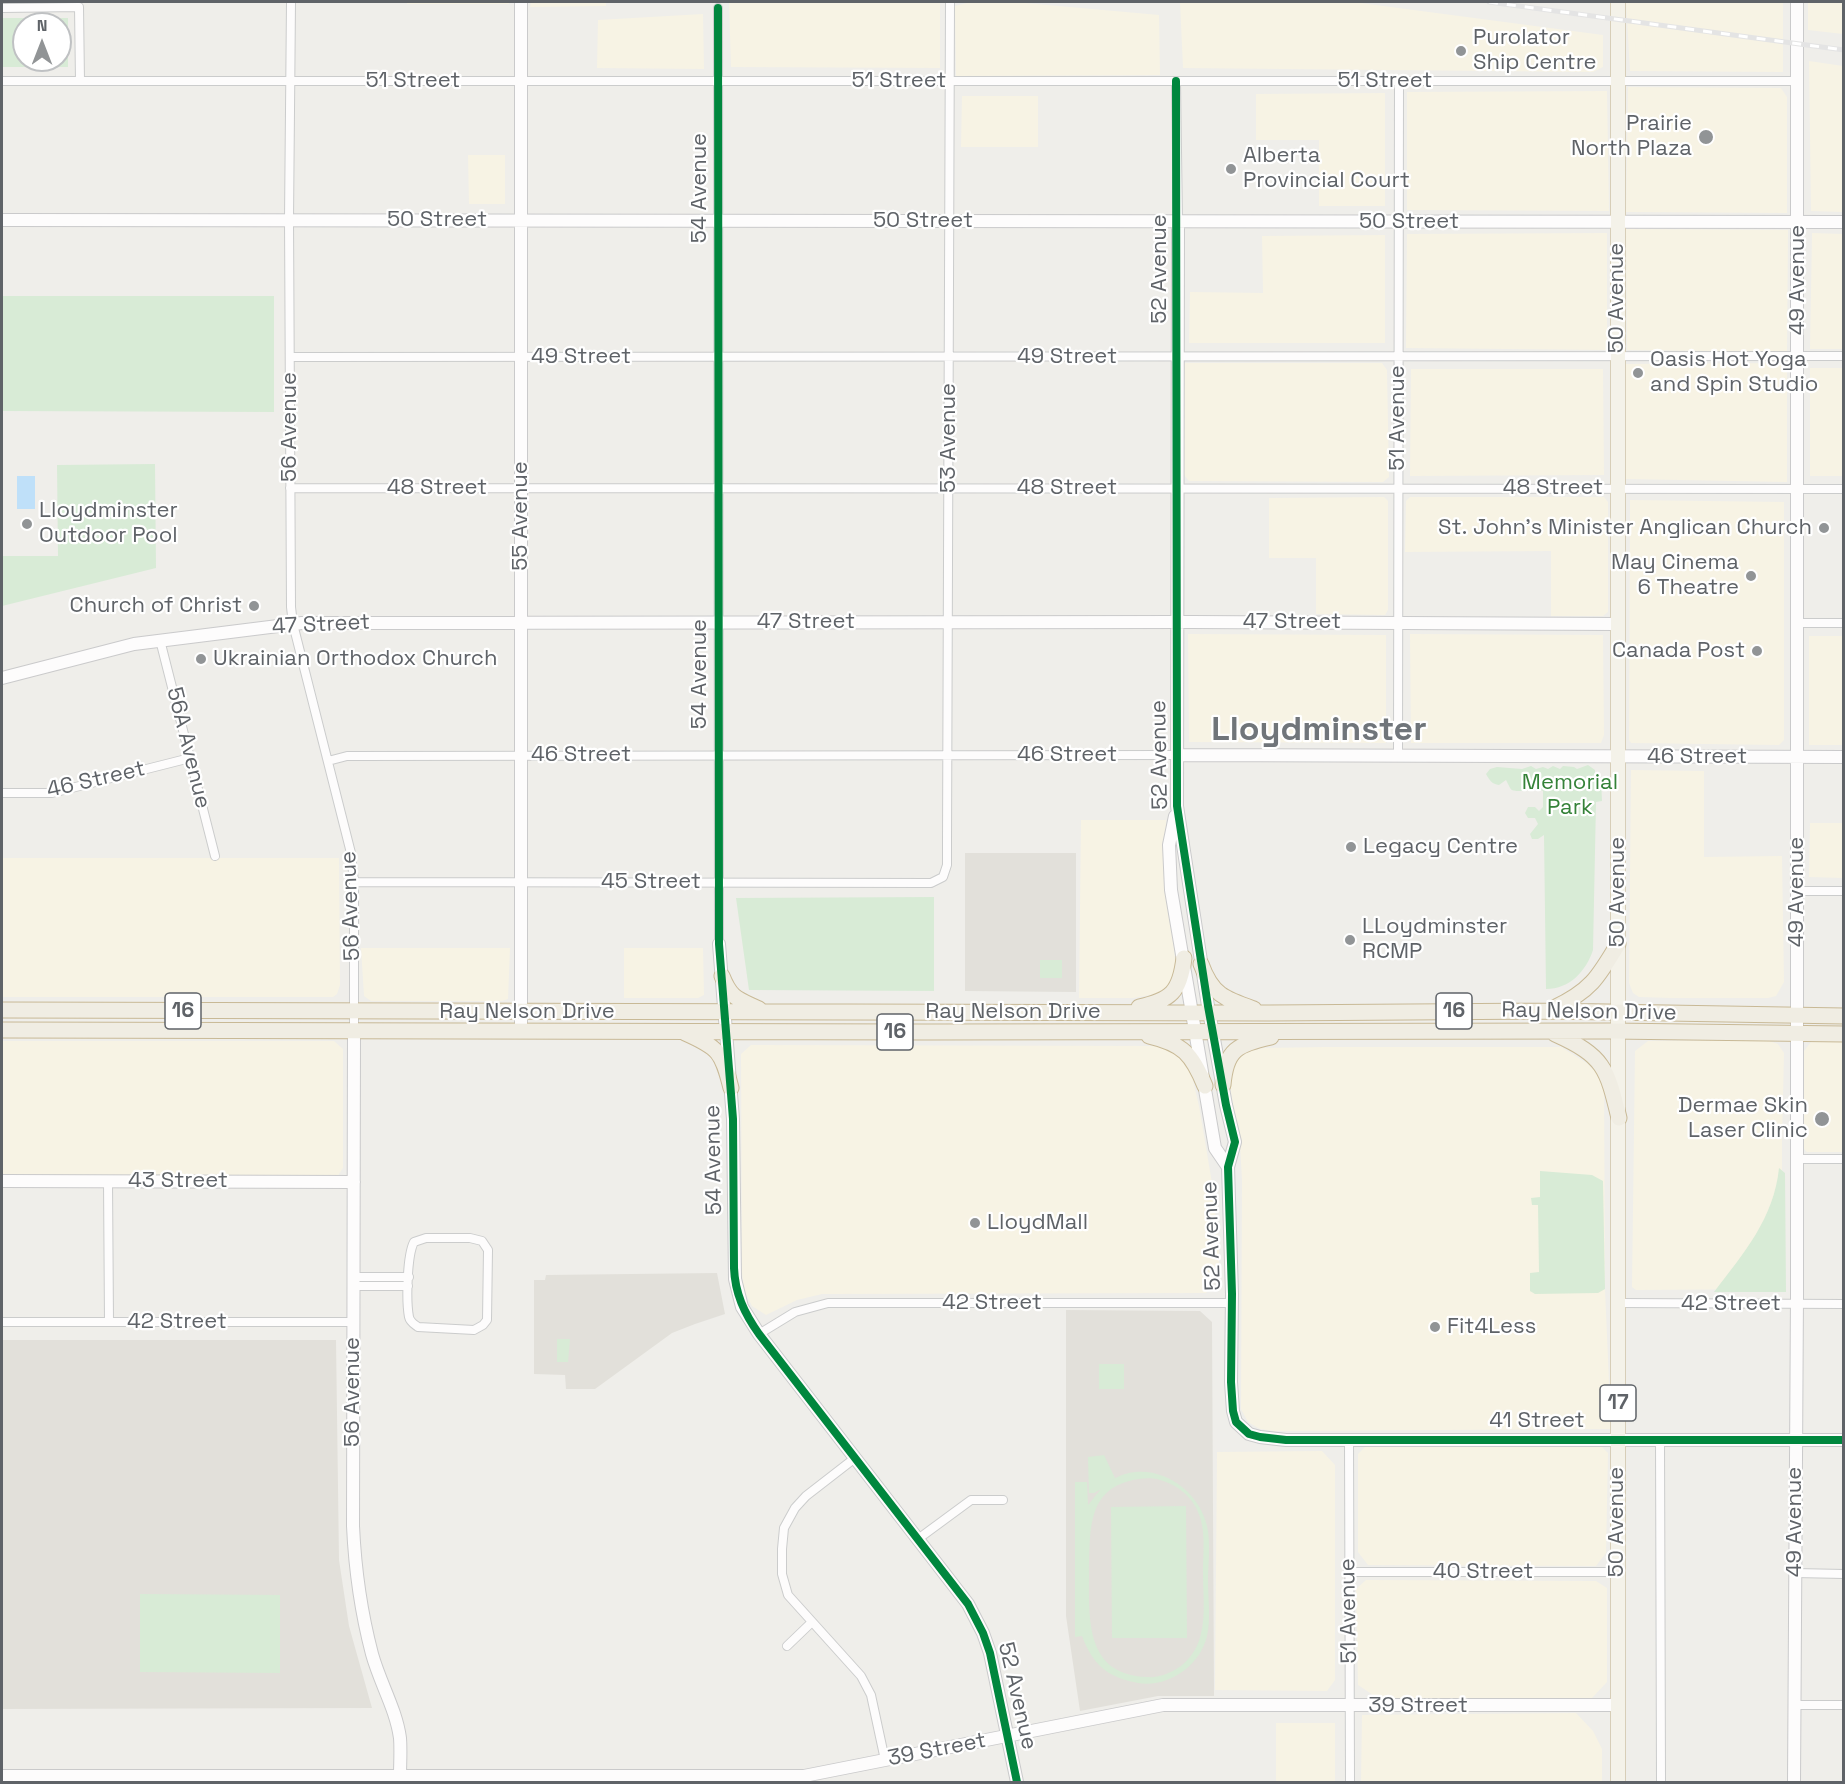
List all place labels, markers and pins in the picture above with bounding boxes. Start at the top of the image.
place label: Purolator Ship Centre [1473,25,1597,76]
marker: Purolator Ship Centre [1454,44,1468,58]
place label: Prairie North Plaza [1571,111,1692,162]
marker: Prairie North Plaza [1697,128,1715,146]
place label: Alberta Provincial Court [1243,143,1410,194]
marker: Alberta Provincial Court [1224,162,1238,176]
place label: Oasis Hot Yoga and Spin Studio [1650,347,1818,398]
marker: Oasis Hot Yoga and Spin Studio [1631,366,1645,380]
place label: Lloydminster Outdoor Pool [39,498,178,550]
place label: St. John's Minister Anglican Church [1438,515,1812,541]
marker: Lloydminster Outdoor Pool [20,517,34,531]
marker: St. John's Minister Anglican Church [1817,521,1831,535]
place label: May Cinema 6 Theatre [1611,550,1739,602]
marker: May Cinema 6 Theatre [1744,569,1758,583]
place label: Church of Christ [70,593,242,619]
marker: Church of Christ [247,599,261,613]
place label: Canada Post [1612,638,1745,664]
marker: Canada Post [1750,644,1764,658]
place label: Ukrainian Orthodox Church [213,646,498,672]
marker: Ukrainian Orthodox Church [194,652,208,666]
place label: Legacy Centre [1363,834,1518,860]
marker: Legacy Centre [1344,840,1358,854]
place label: LLoydminster RCMP [1362,914,1507,966]
marker: LLoydminster RCMP [1343,933,1357,947]
place label: Dermae Skin Laser Clinic [1678,1093,1808,1144]
marker: Dermae Skin Laser Clinic [1813,1110,1831,1128]
place label: LloydMall [987,1210,1088,1236]
marker: LloydMall [968,1216,982,1230]
place label: Fit4Less [1447,1314,1536,1340]
marker: Fit4Less [1428,1320,1442,1334]

